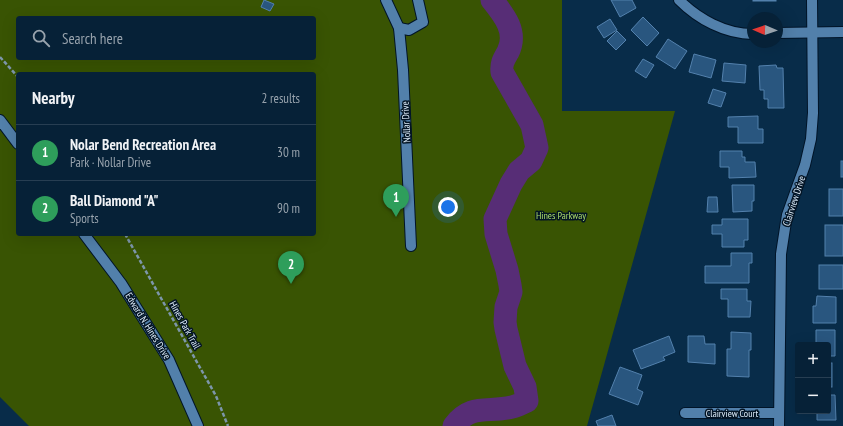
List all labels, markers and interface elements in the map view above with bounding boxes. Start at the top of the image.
north arrow [747,12,783,48]
search box [16,16,316,60]
icon: search [30,27,52,49]
text: Search here [62,29,123,48]
text: Nearby [32,87,75,109]
text: 2 results [261,90,300,107]
street label: Nollar Drive [398,101,414,143]
text: Nolar Bend Recreation Area [70,135,216,154]
text: 1 [42,144,48,161]
text: 30 m [277,144,300,161]
text: Park · Nollar Drive [70,154,151,171]
street label: Clairview Drive [780,174,808,228]
pin: 1 [383,184,409,217]
text: Ball Diamond "A" [70,191,159,210]
your location [438,197,458,217]
text: 2 [42,200,48,217]
text: 90 m [277,200,300,217]
park label: Hines Parkway [536,209,586,222]
text: Sports [70,210,99,227]
pin: 2 [278,251,304,284]
street label: Edward N. Hines Drive [122,290,174,362]
street label: Hines Park Trail [166,299,204,352]
map controls [795,342,831,414]
button: + [795,342,831,378]
button: − [795,378,831,414]
street label: Clairview Court [706,407,758,420]

